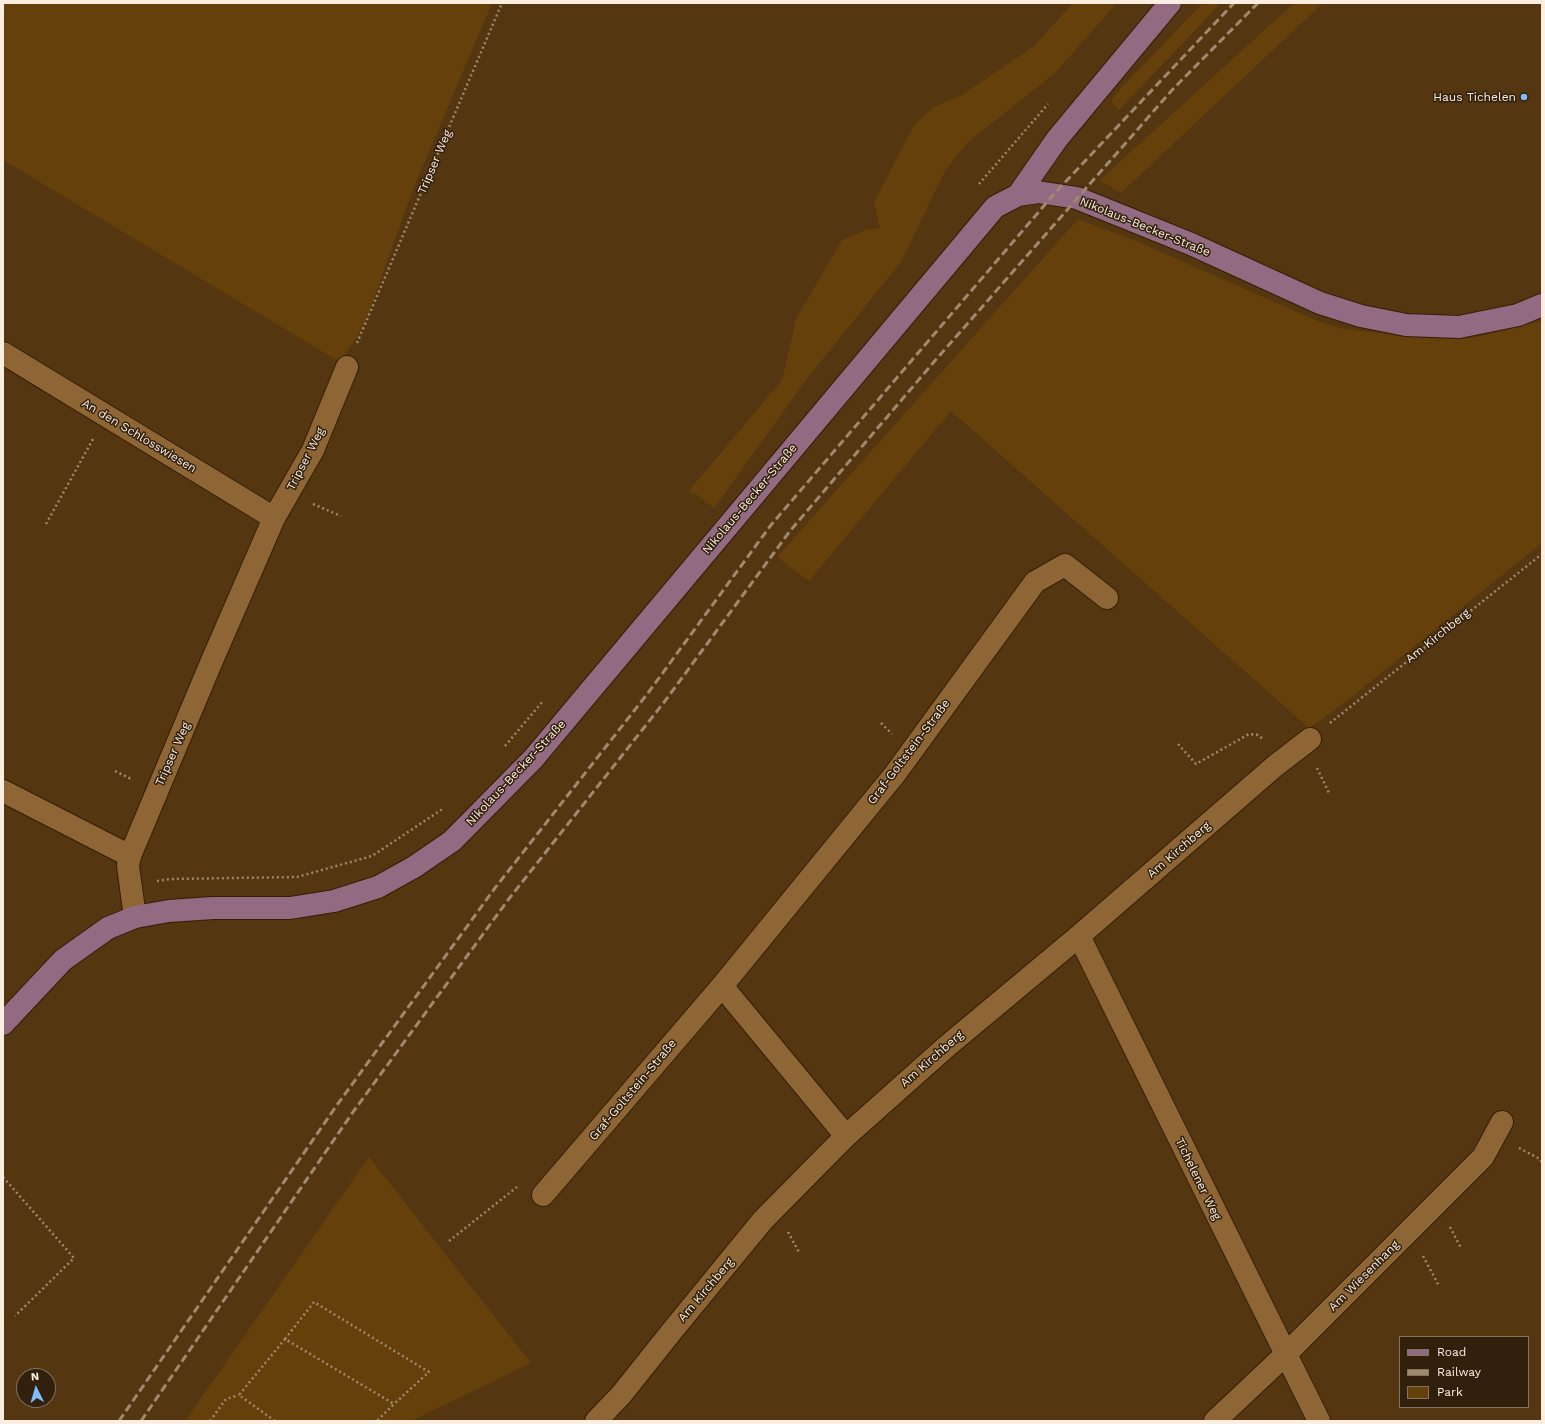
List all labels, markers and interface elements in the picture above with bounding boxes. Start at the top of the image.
place label: Haus Tichelen [1433,90,1516,104]
marker: Haus Tichelen [1519,92,1529,102]
street label: Tripser Weg [415,128,455,196]
street label: Nikolaus-Becker-Straße [1078,194,1212,260]
street label: An den Schlosswiesen [79,396,199,476]
street label: Tripser Weg [284,425,328,493]
street label: Nikolaus-Becker-Straße [700,441,800,557]
street label: Am Kirchberg [1403,606,1473,666]
street label: Graf-Goltstein-Straße [865,697,953,807]
street label: Nikolaus-Becker-Straße [463,717,569,829]
street label: Tripser Weg [152,720,194,788]
street label: Am Kirchberg [1145,819,1213,881]
street label: Am Kirchberg [898,1028,966,1090]
street label: Graf-Goltstein-Straße [586,1036,680,1144]
street label: Tichelener Weg [1172,1136,1224,1222]
street label: Am Wiesenhang [1326,1238,1402,1314]
street label: Am Kirchberg [675,1255,737,1325]
legend [1399,1336,1529,1408]
text: Road [1437,1345,1466,1359]
text: Railway [1437,1365,1481,1379]
north arrow [16,1368,56,1408]
text: N [30,1370,40,1383]
text: Park [1437,1385,1463,1399]

